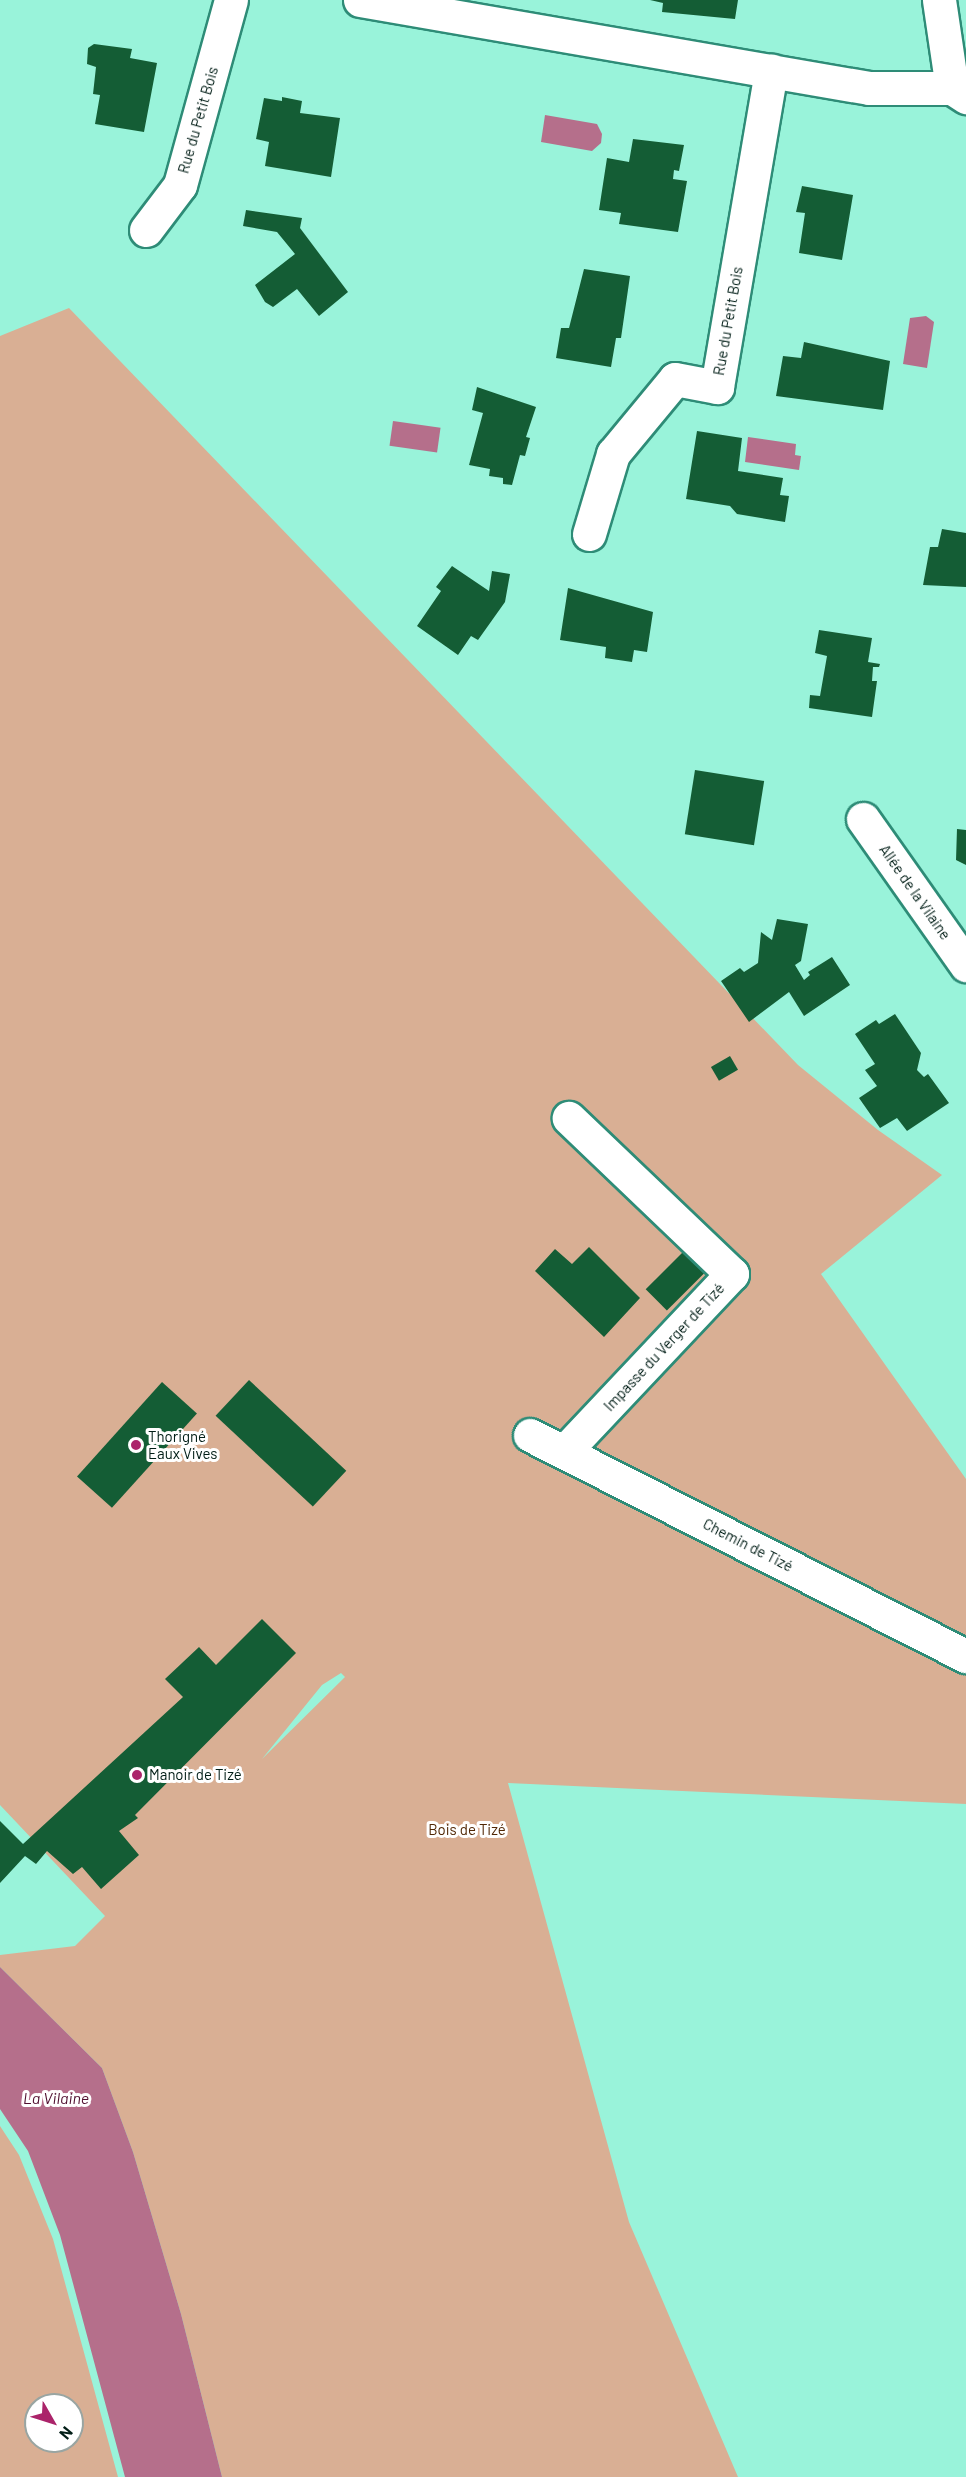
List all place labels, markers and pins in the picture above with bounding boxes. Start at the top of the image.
place label: Thorigné Eaux Vives [148,1427,218,1462]
marker: Thorigné Eaux Vives [129,1438,143,1452]
place label: Manoir de Tizé [149,1766,242,1784]
marker: Manoir de Tizé [130,1768,144,1782]

